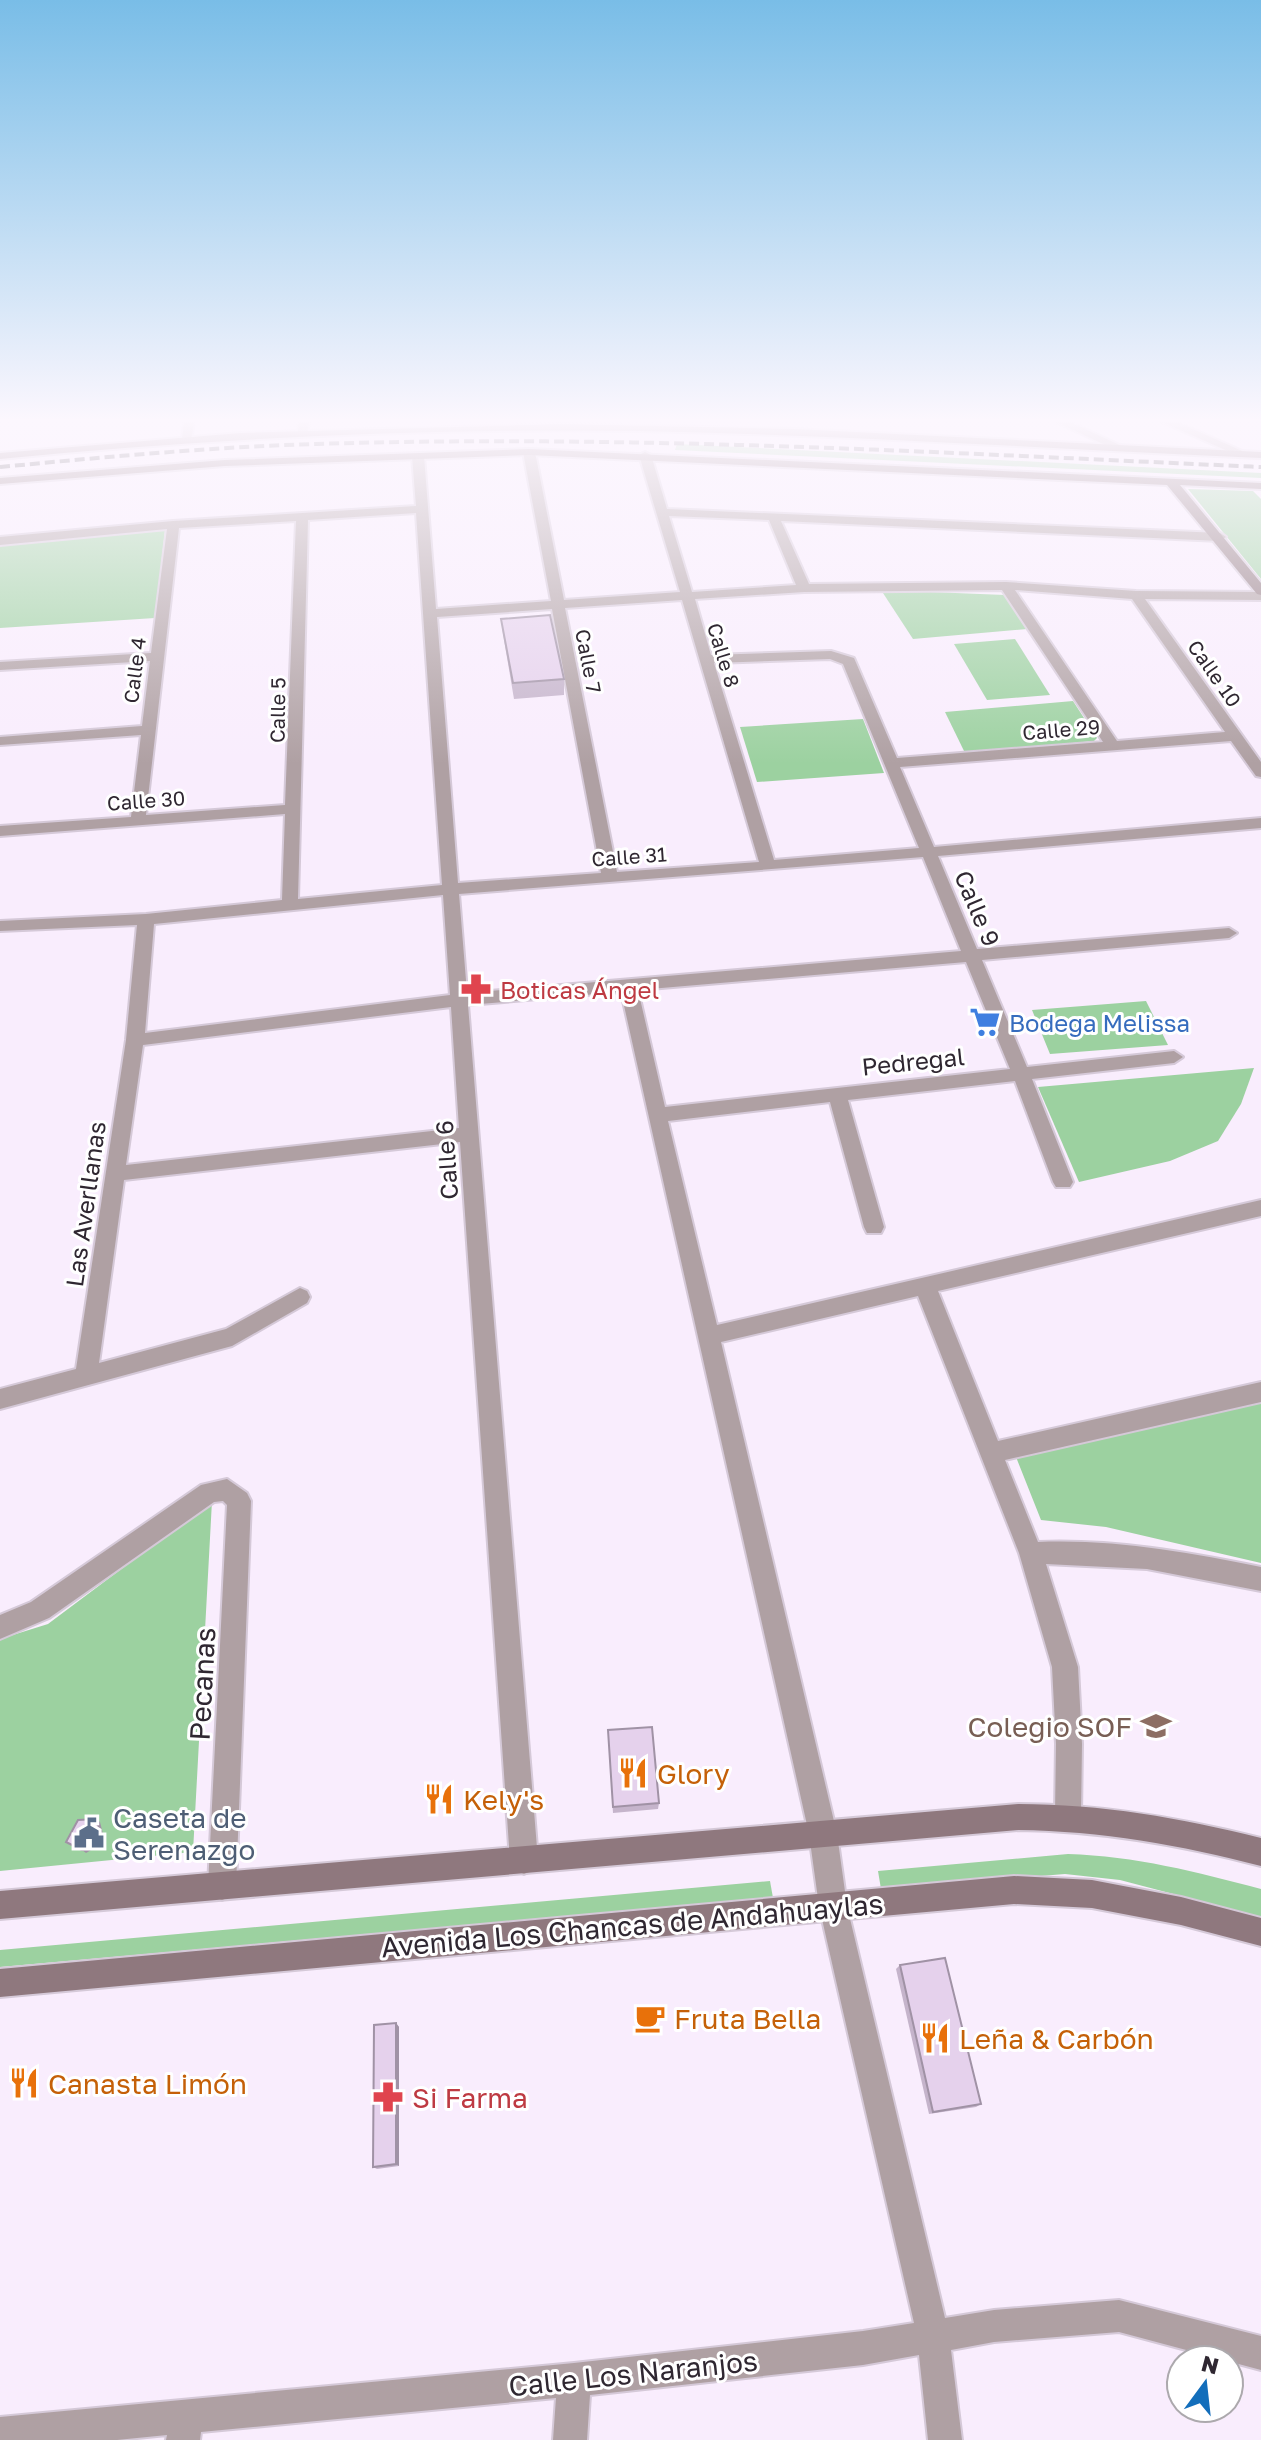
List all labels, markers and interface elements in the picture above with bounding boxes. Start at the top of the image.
street label: Calle 8 [703,620,745,690]
street label: Calle 7 [571,627,607,695]
street label: Calle 10 [1183,635,1247,711]
street label: Calle 4 [118,636,150,704]
street label: Calle 5 [264,677,290,743]
street label: Calle 29 [1021,714,1101,744]
street label: Calle 30 [106,785,186,815]
street label: Calle 31 [591,841,668,871]
street label: Calle 9 [949,866,1007,950]
pharmacy icon: Boticas Ángel [459,972,493,1006]
place label: Boticas Ángel [500,975,659,1004]
supermarket icon: Bodega Melissa [968,1005,1002,1039]
place label: Bodega Melissa [1009,1008,1190,1037]
street label: Pedregal [860,1041,966,1081]
street label: Las Averllanas [59,1119,111,1289]
street label: Calle 6 [429,1119,463,1201]
street label: Pecanas [183,1627,221,1741]
school or university icon: Colegio SOF [1139,1709,1173,1743]
place label: Colegio SOF [967,1710,1132,1743]
restaurant icon: Glory [616,1756,650,1790]
place label: Glory [657,1757,730,1790]
restaurant icon: Kely's [422,1782,456,1816]
place label: Kely's [463,1783,544,1816]
place label: Caseta de Serenazgo [113,1801,255,1866]
public building icon: Caseta de Serenazgo [72,1816,106,1850]
street label: Avenida Los Chancas de Andahuaylas [380,1887,884,1963]
cafe icon: Fruta Bella [633,2001,667,2035]
place label: Fruta Bella [674,2002,821,2035]
restaurant icon: Leña & Carbón [918,2021,952,2055]
place label: Leña & Carbón [959,2022,1154,2055]
restaurant icon: Canasta Limón [7,2066,41,2100]
place label: Canasta Limón [48,2067,247,2100]
pharmacy icon: Si Farma [371,2080,405,2114]
place label: Si Farma [412,2081,528,2114]
street label: Calle Los Naranjos [507,2344,759,2402]
north arrow [1165,2344,1245,2424]
text: N [1199,2349,1222,2379]

